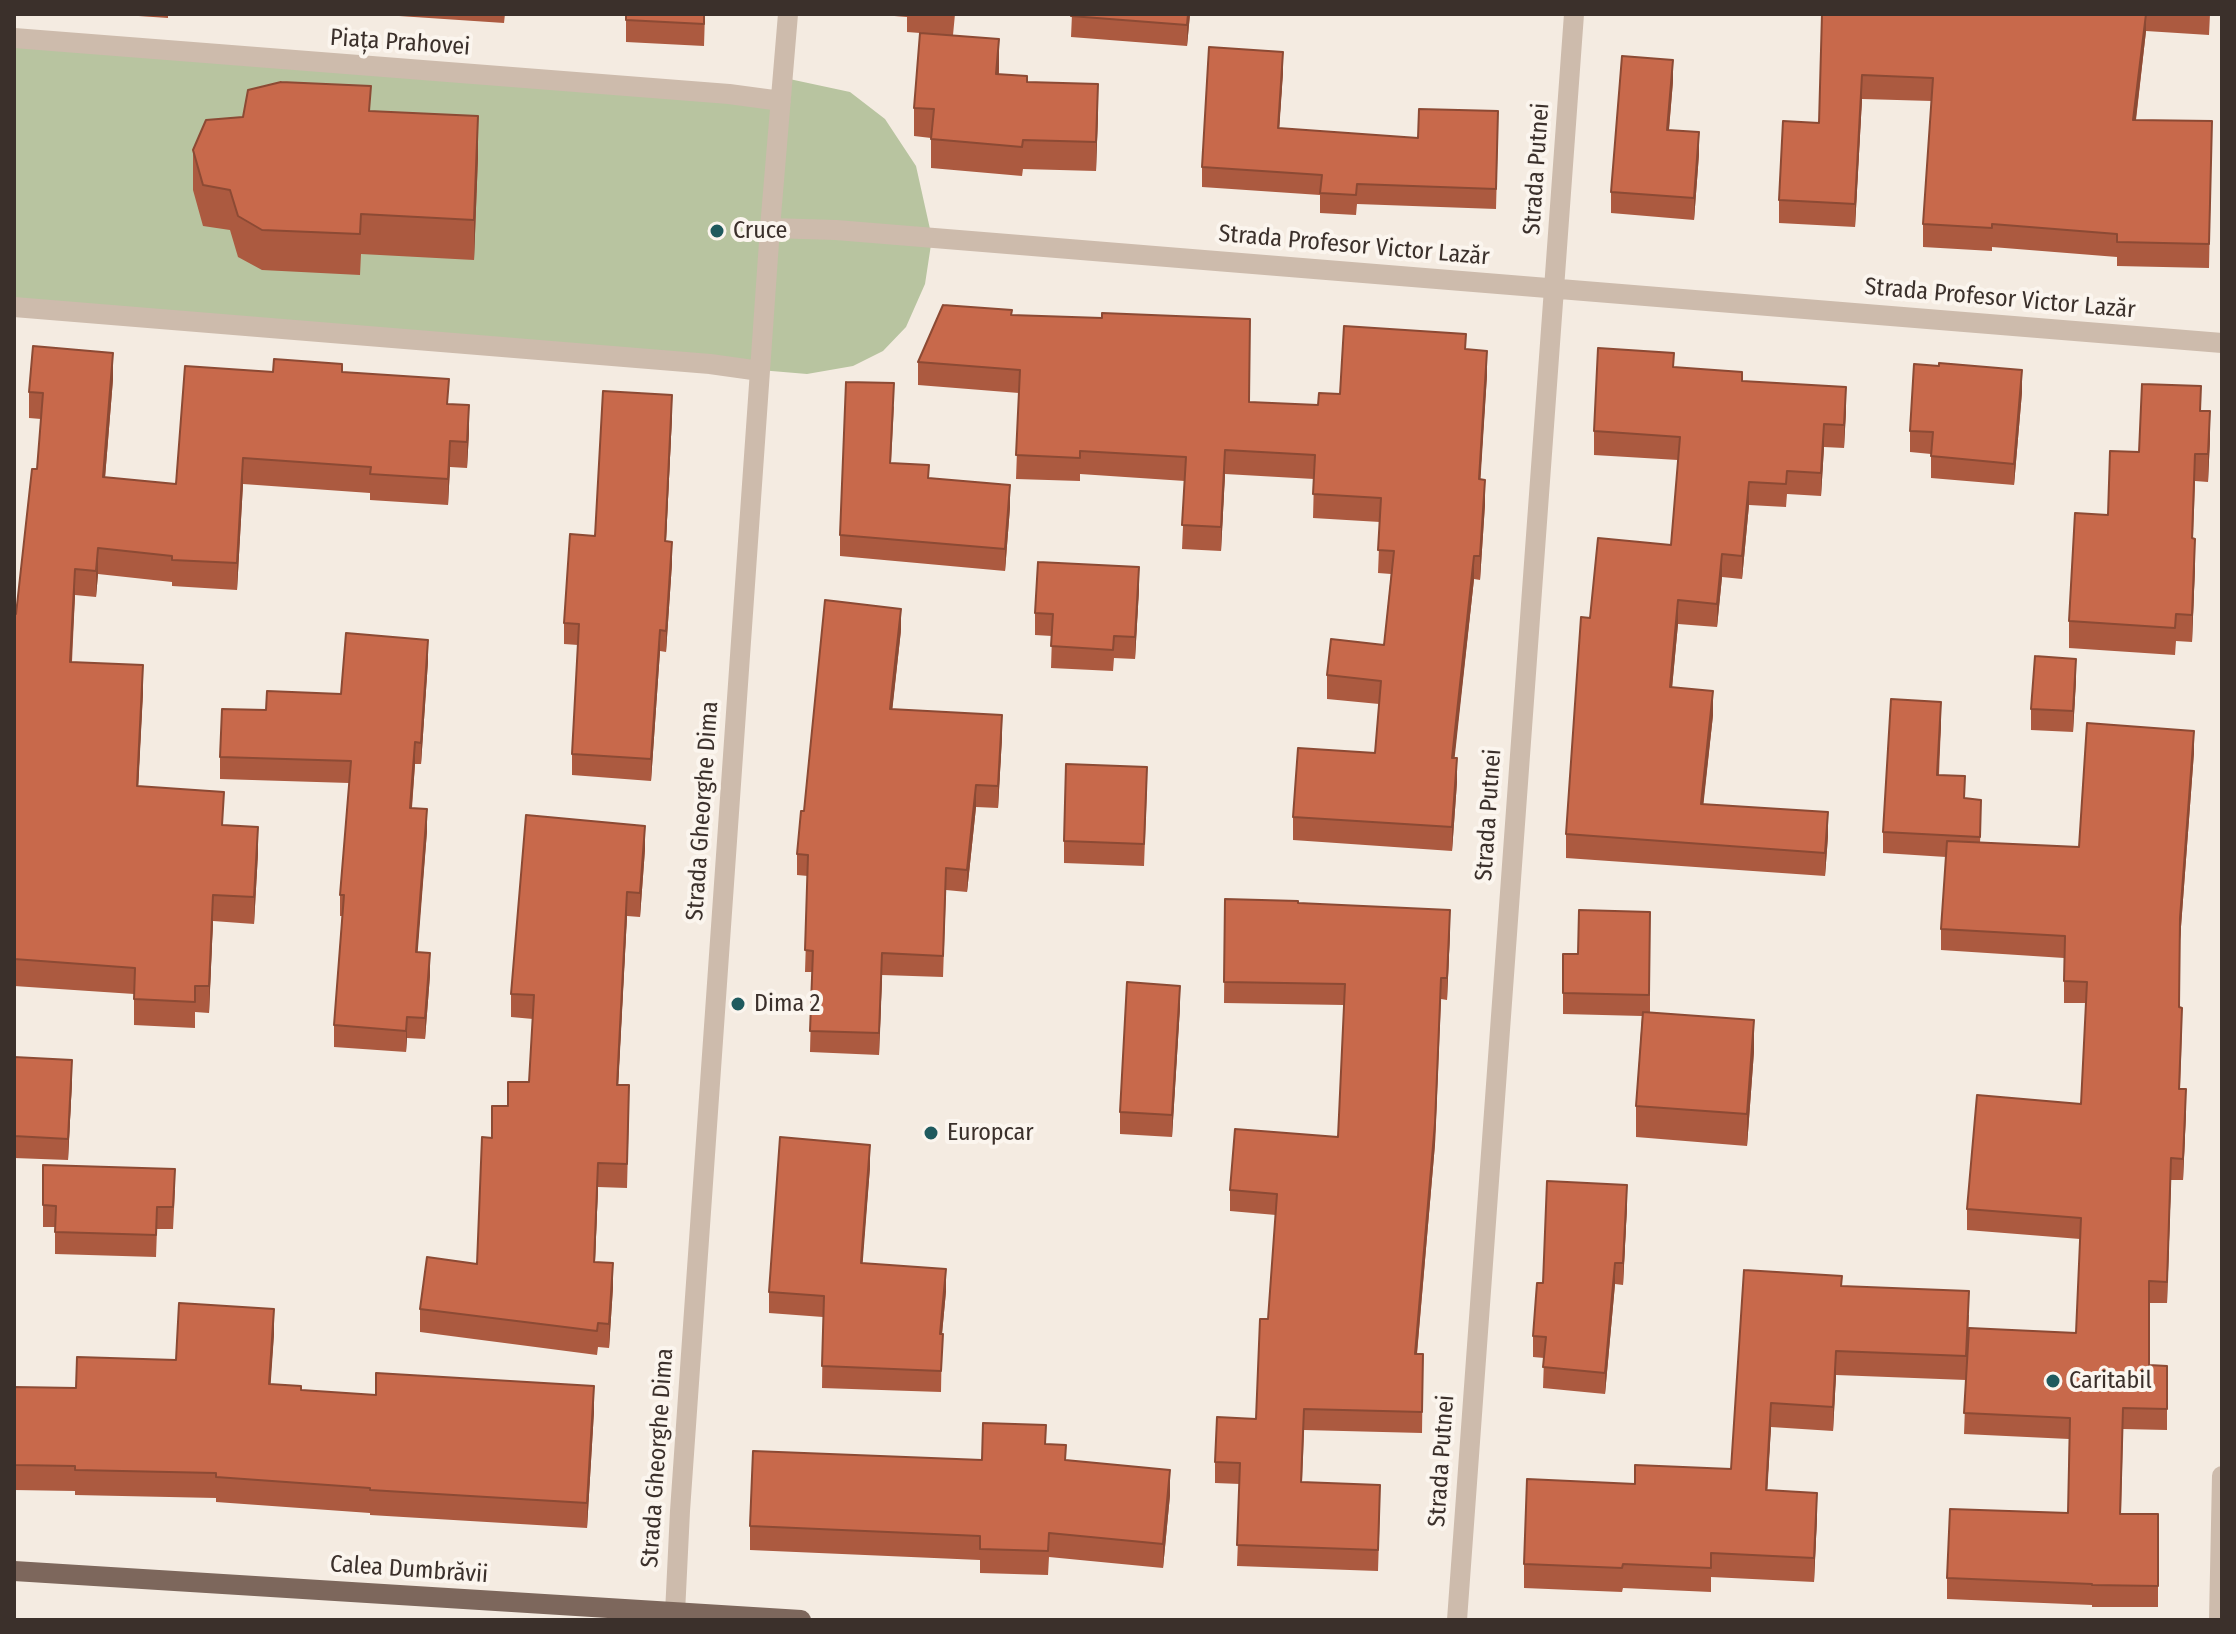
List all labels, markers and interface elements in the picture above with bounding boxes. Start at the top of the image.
street label: Piața Prahovei [329,24,471,62]
street label: Strada Putnei [1518,102,1556,236]
place label: Cruce [733,217,787,245]
street label: Strada Profesor Victor Lazăr [1217,220,1491,272]
marker: Cruce [708,222,726,240]
street label: Strada Profesor Victor Lazăr [1863,273,2137,325]
street label: Strada Gheorghe Dima [681,700,725,922]
street label: Strada Putnei [1470,748,1508,882]
place label: Dima 2 [754,990,820,1018]
marker: Dima 2 [729,995,747,1013]
place label: Europcar [947,1119,1034,1147]
marker: Europcar [922,1124,940,1142]
street label: Strada Gheorghe Dima [636,1347,680,1569]
place label: Caritabil [2069,1367,2152,1395]
marker: Caritabil [2044,1372,2062,1390]
street label: Strada Putnei [1423,1394,1461,1528]
street label: Calea Dumbrăvii [329,1550,489,1590]

